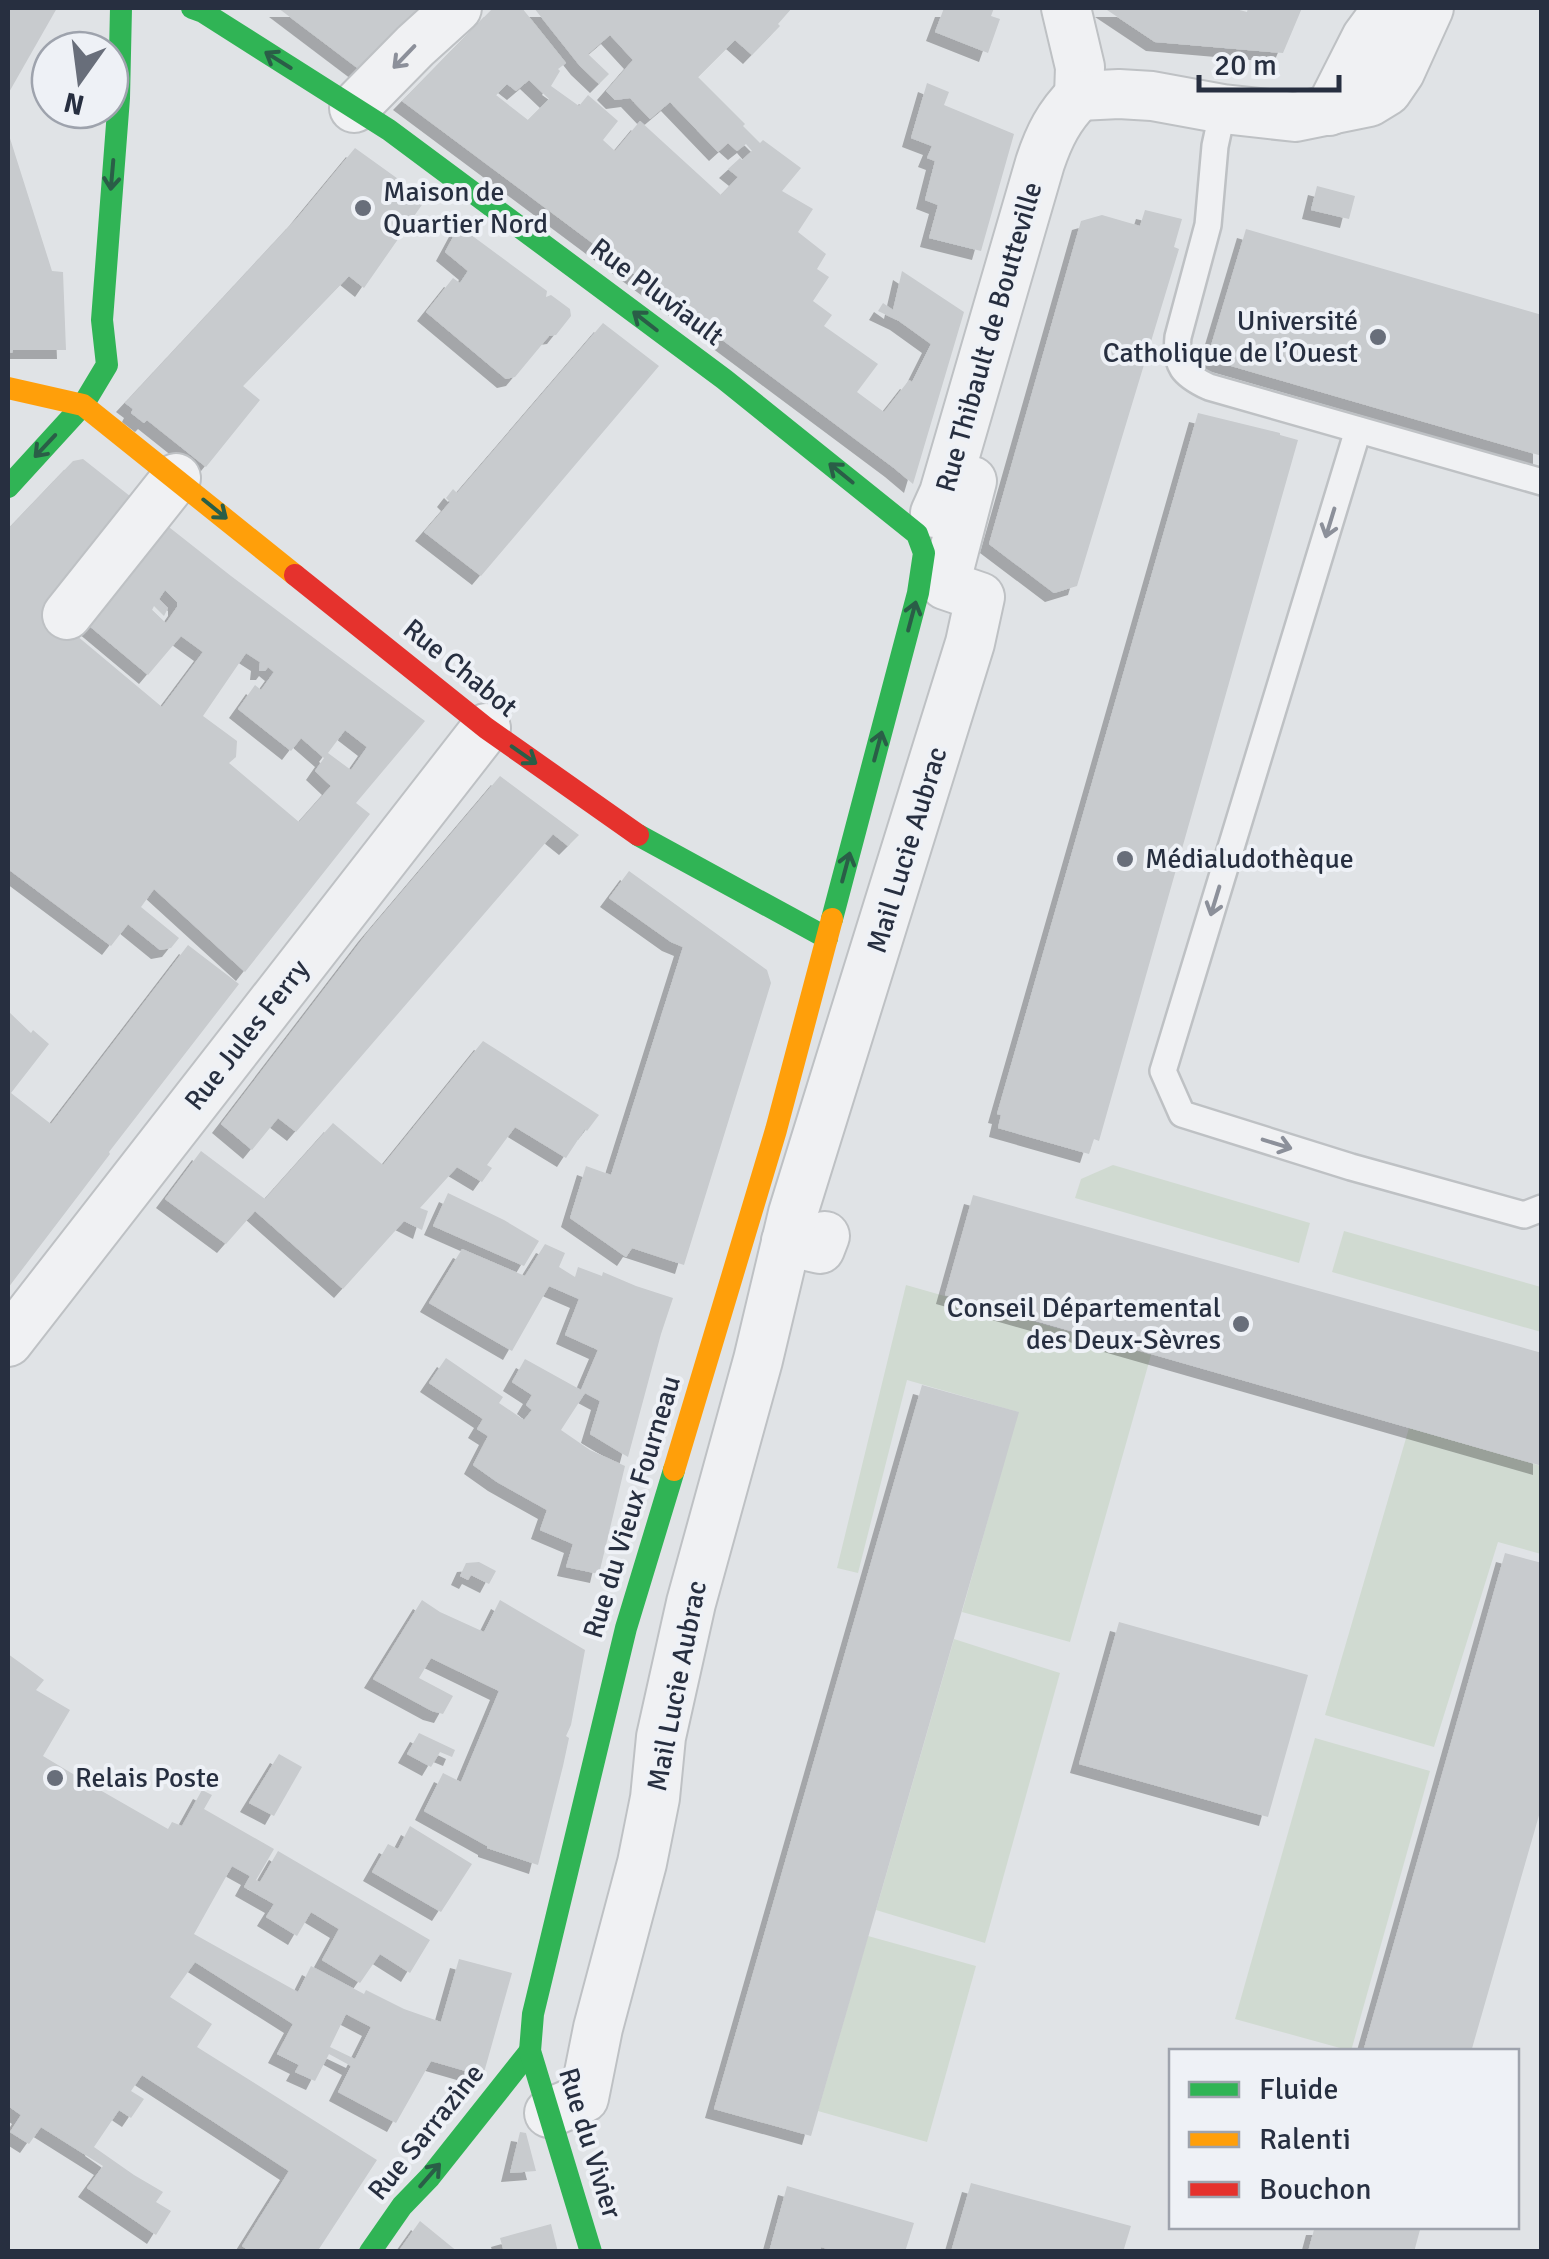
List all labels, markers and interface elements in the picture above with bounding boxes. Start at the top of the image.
north arrow [30,30,130,130]
scale bar [1199,30,1339,92]
one-way arrow [393,44,417,68]
text: 20 m [1214,47,1277,84]
one-way arrow [265,49,293,70]
text: N [61,84,88,122]
one-way arrow [102,158,121,190]
place label: Maison de Quartier Nord [383,175,548,241]
street label: Rue Thibault de Boutteville [928,178,1050,496]
marker: Maison de Quartier Nord [352,197,374,219]
street label: Rue Pluviault [584,231,730,353]
place label: Université Catholique de l’Ouest [1103,304,1358,370]
one-way arrow [633,310,659,332]
marker: Université Catholique de l’Ouest [1367,326,1389,348]
one-way arrow [34,433,57,458]
one-way arrow [828,463,855,484]
one-way arrow [201,498,227,520]
one-way arrow [1320,507,1338,538]
one-way arrow [904,600,922,632]
street label: Rue Chabot [396,612,524,724]
one-way arrow [869,731,888,763]
street label: Mail Lucie Aubrac [860,743,954,957]
one-way arrow [509,744,537,765]
place label: Médialudothèque [1145,842,1354,876]
marker: Médialudothèque [1114,848,1136,870]
one-way arrow [837,852,856,883]
one-way arrow [1204,884,1222,916]
street label: Rue Jules Ferry [178,953,316,1117]
one-way arrow [1261,1136,1293,1154]
place label: Conseil Départemental des Deux-Sèvres [947,1291,1221,1357]
marker: Conseil Départemental des Deux-Sèvres [1230,1313,1252,1335]
street label: Rue du Vieux Fourneau [576,1372,688,1642]
street label: Mail Lucie Aubrac [640,1578,714,1794]
place label: Relais Poste [75,1761,219,1795]
marker: Relais Poste [44,1767,66,1789]
legend [1169,2049,1519,2229]
street label: Rue Sarrazine [361,2057,491,2207]
street label: Rue du Vivier [551,2064,629,2223]
text: Fluide [1259,2071,1338,2108]
text: Ralenti [1259,2121,1351,2158]
one-way arrow [419,2163,441,2189]
text: Bouchon [1259,2171,1372,2208]

